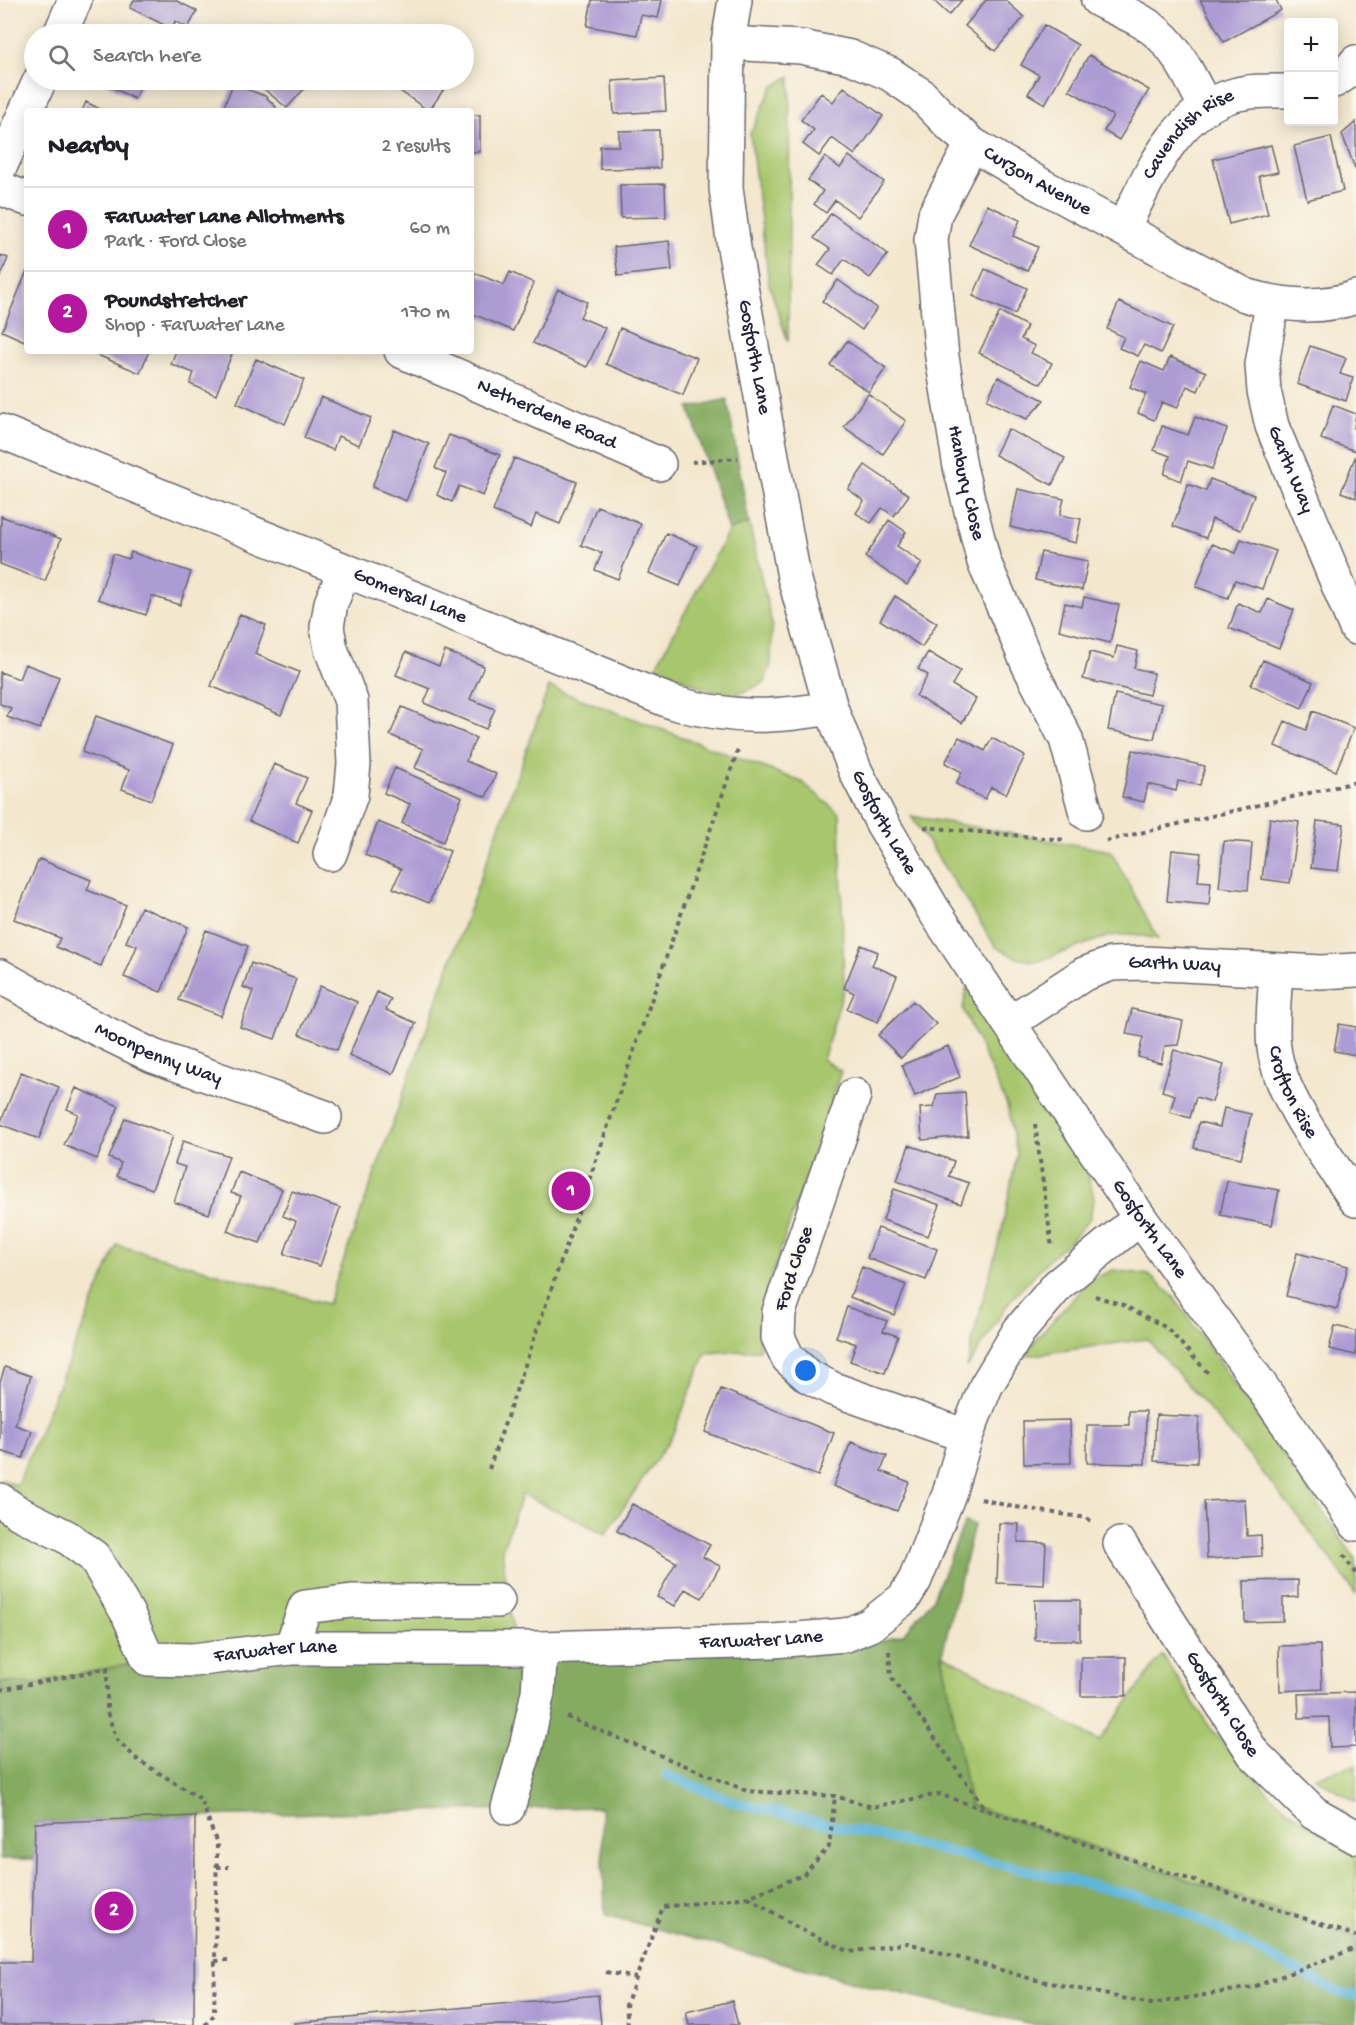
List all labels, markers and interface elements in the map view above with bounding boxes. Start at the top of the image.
map controls [1284,18,1338,126]
button: + [1284,18,1338,72]
search box [24,24,474,90]
icon: search [45,41,78,74]
text: Search here [93,44,201,70]
button: − [1284,72,1338,126]
street label: Cavendish Rise [1138,84,1237,184]
text: Nearby [48,132,129,163]
text: 2 results [381,136,450,159]
street label: Curzon Avenue [979,142,1096,222]
text: Farwater Lane Allotments [105,205,344,231]
text: 1 [63,218,72,241]
text: 60 m [410,218,450,241]
text: Park · Ford Close [105,231,246,254]
text: Poundstretcher [105,289,246,315]
street label: Gosforth Lane [732,298,776,417]
text: 2 [63,302,72,325]
text: 170 m [401,302,450,325]
text: Shop · Farwater Lane [105,315,285,338]
street label: Netherdene Road [473,374,622,456]
street label: Garth Way [1262,422,1319,517]
street label: Hanbury Close [942,424,990,543]
street label: Gomersal Lane [350,563,471,630]
street label: Gosforth Lane [846,766,922,880]
street label: Garth Way [1128,951,1221,978]
street label: Moonpenny Way [91,1018,225,1091]
street label: Crofton Rise [1262,1044,1323,1144]
pin: 1 [552,1168,590,1214]
street label: Gosforth Lane [1106,1175,1192,1284]
street label: Ford Close [770,1223,820,1315]
your location [791,1356,820,1385]
street label: Farwater Lane [698,1625,825,1655]
street label: Farwater Lane [212,1636,338,1669]
street label: Gosforth Close [1180,1647,1265,1762]
pin: 2 [94,1888,134,1934]

